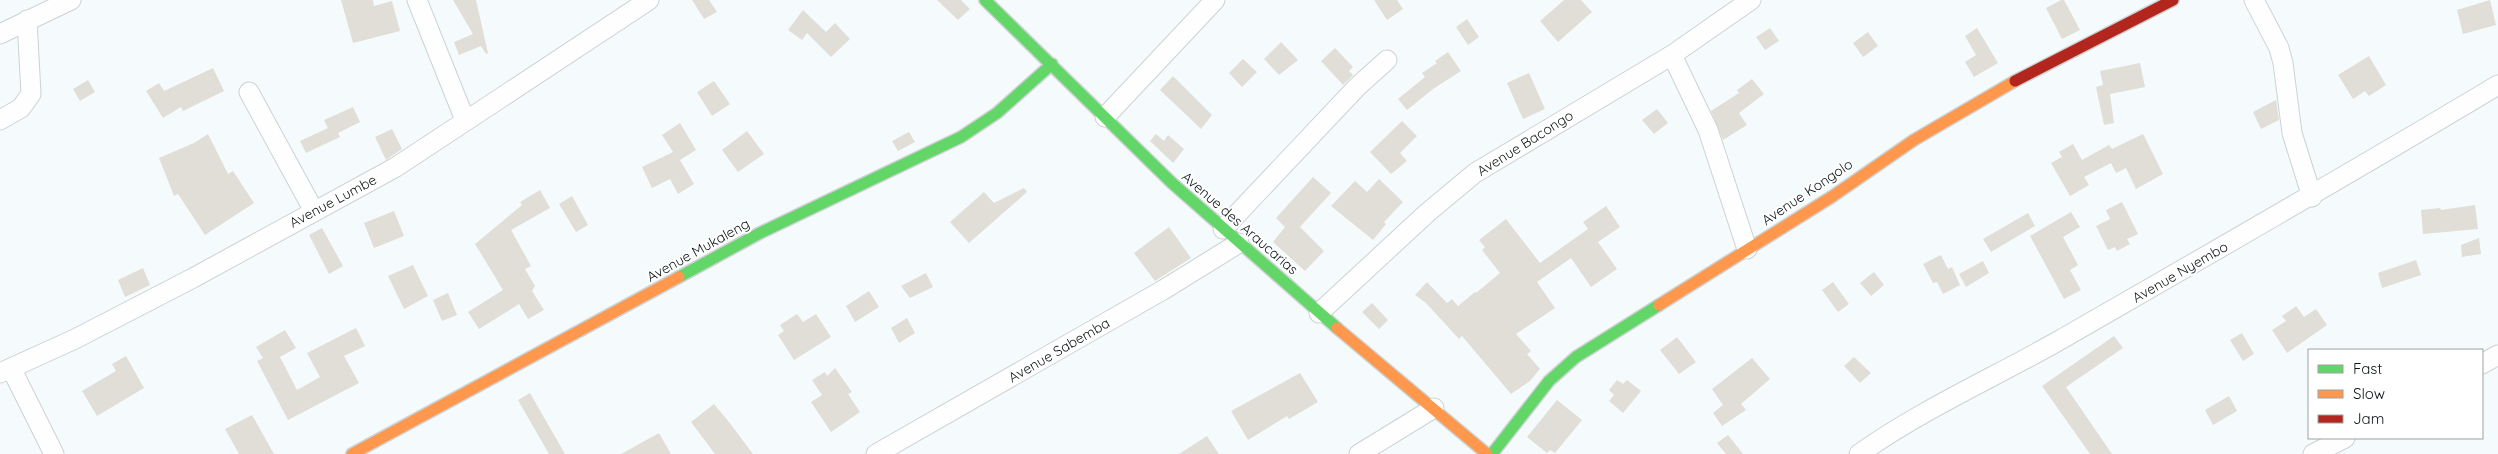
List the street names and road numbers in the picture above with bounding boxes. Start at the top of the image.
street label: Avenue Bacongo [1474,106,1576,180]
street label: Avenue Kongolo [1758,155,1856,229]
street label: Avenue des Araucarias [1178,168,1302,278]
street label: Avenue Lumbe [286,170,380,232]
street label: Avenue Mukaleng [643,214,753,286]
street label: Avenue Nyembo [2129,237,2231,307]
street label: Avenue Sabemba [1005,314,1113,386]

